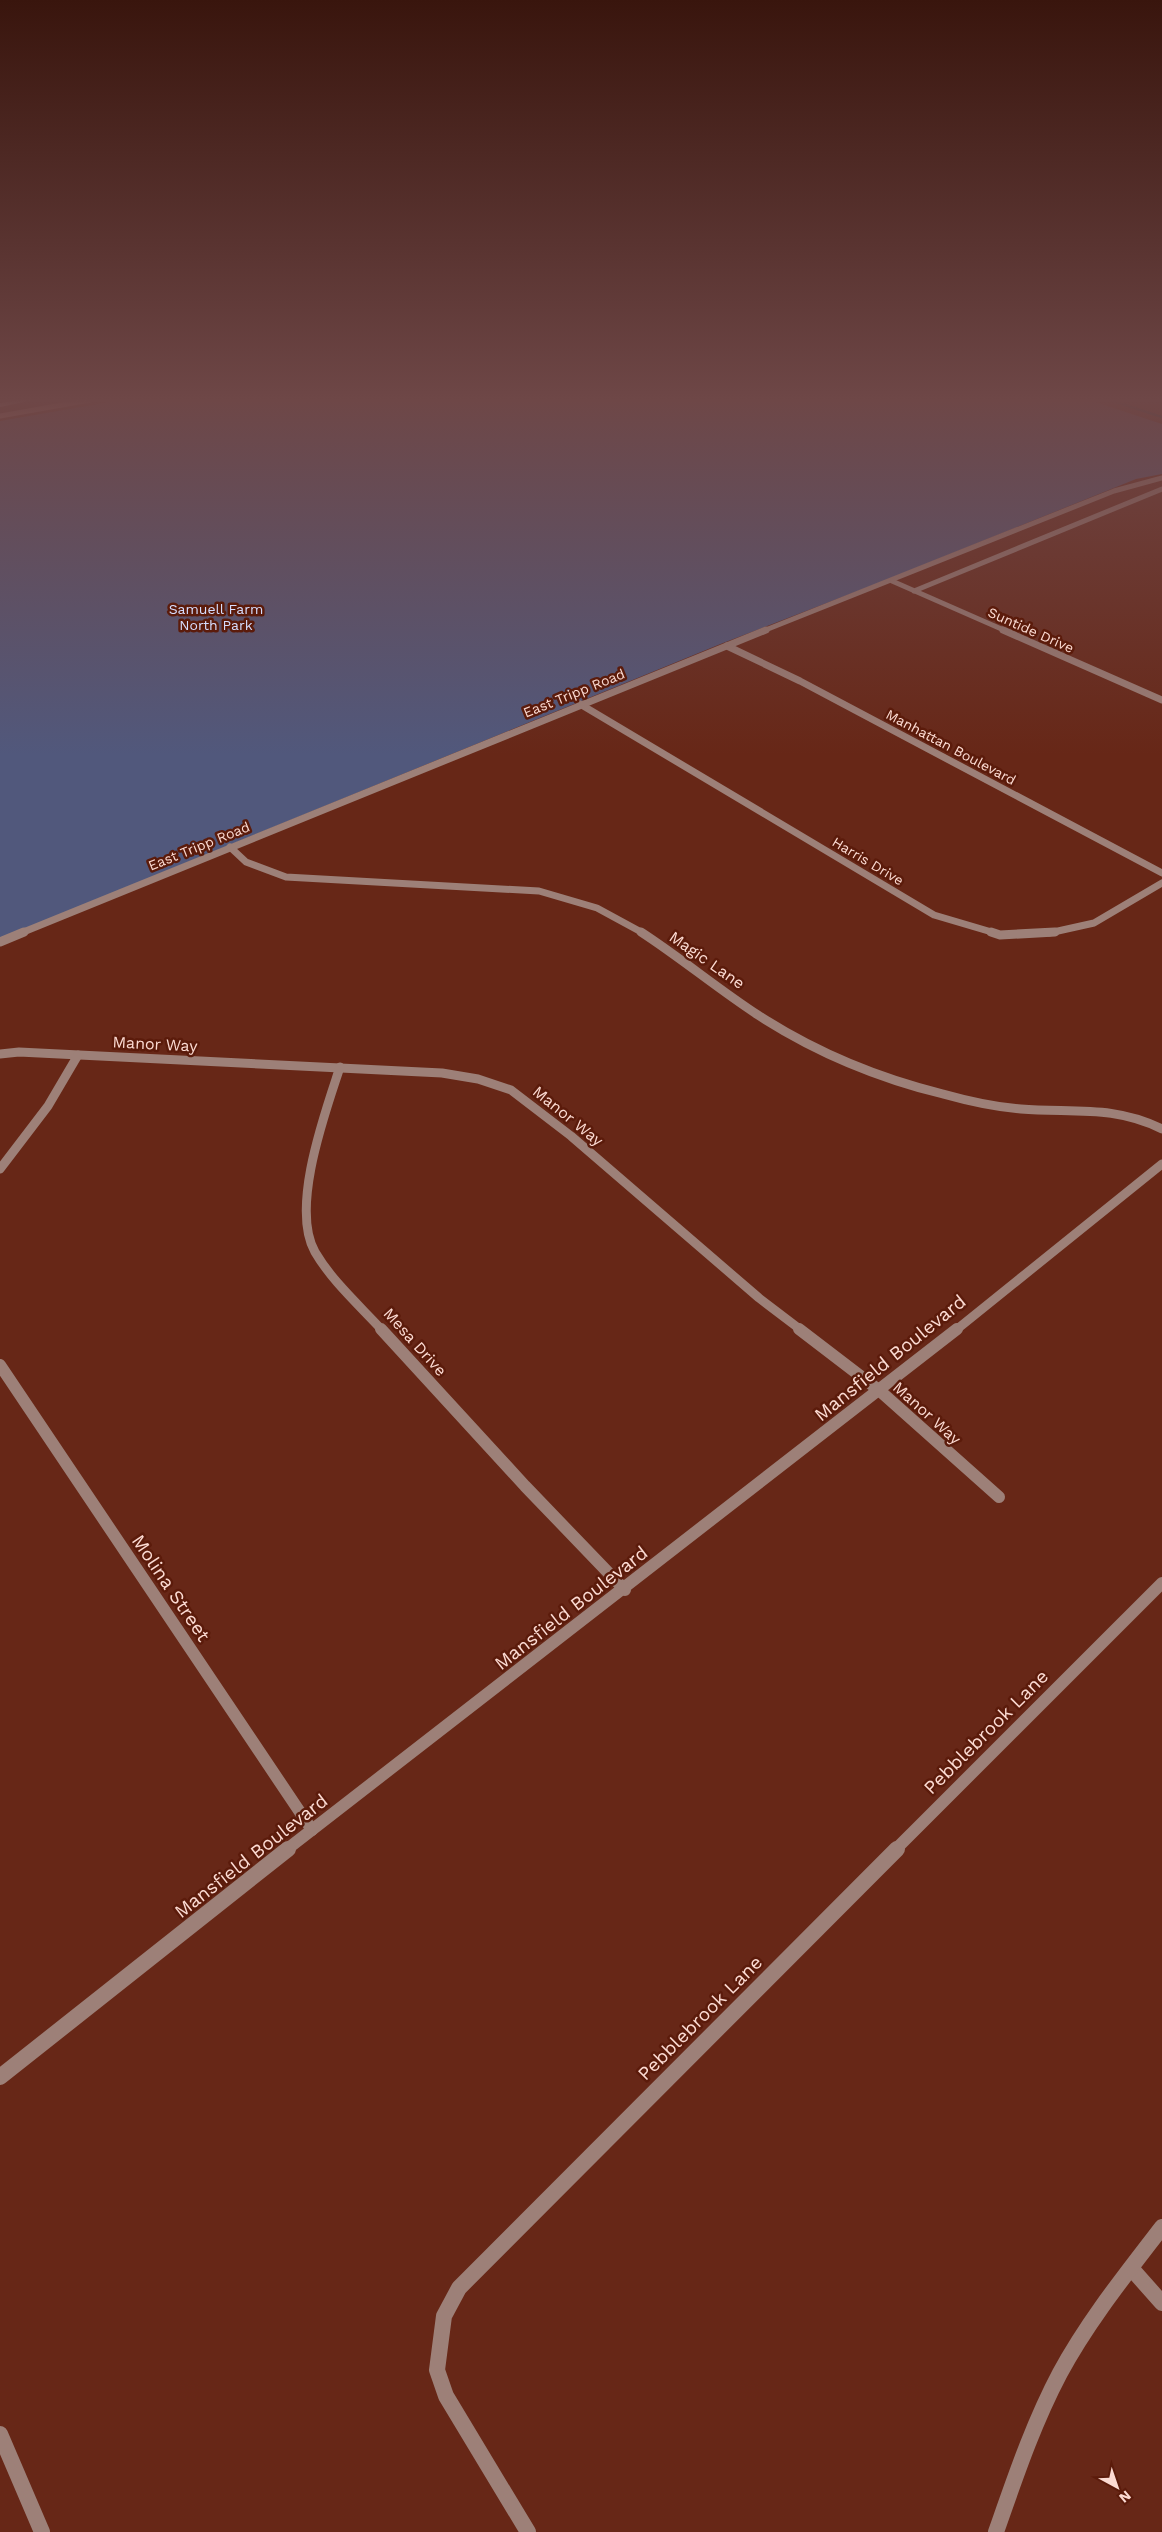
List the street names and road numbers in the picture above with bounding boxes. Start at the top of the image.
street label: Suntide Drive [986,604,1076,656]
street label: East Tripp Road [521,665,627,721]
street label: Manhattan Boulevard [883,706,1019,788]
street label: East Tripp Road [146,818,252,874]
street label: Harris Drive [829,833,907,889]
street label: Magic Lane [666,927,748,993]
street label: Manor Way [112,1032,199,1056]
street label: Manor Way [529,1082,608,1151]
street label: Mansfield Boulevard [810,1290,970,1426]
street label: Mesa Drive [379,1304,451,1380]
street label: Manor Way [889,1378,965,1449]
street label: Molina Street [127,1530,215,1646]
street label: Mansfield Boulevard [490,1541,652,1675]
street label: Pebblebrook Lane [919,1665,1053,1799]
street label: Mansfield Boulevard [170,1789,332,1923]
street label: Pebblebrook Lane [633,1951,767,2085]

